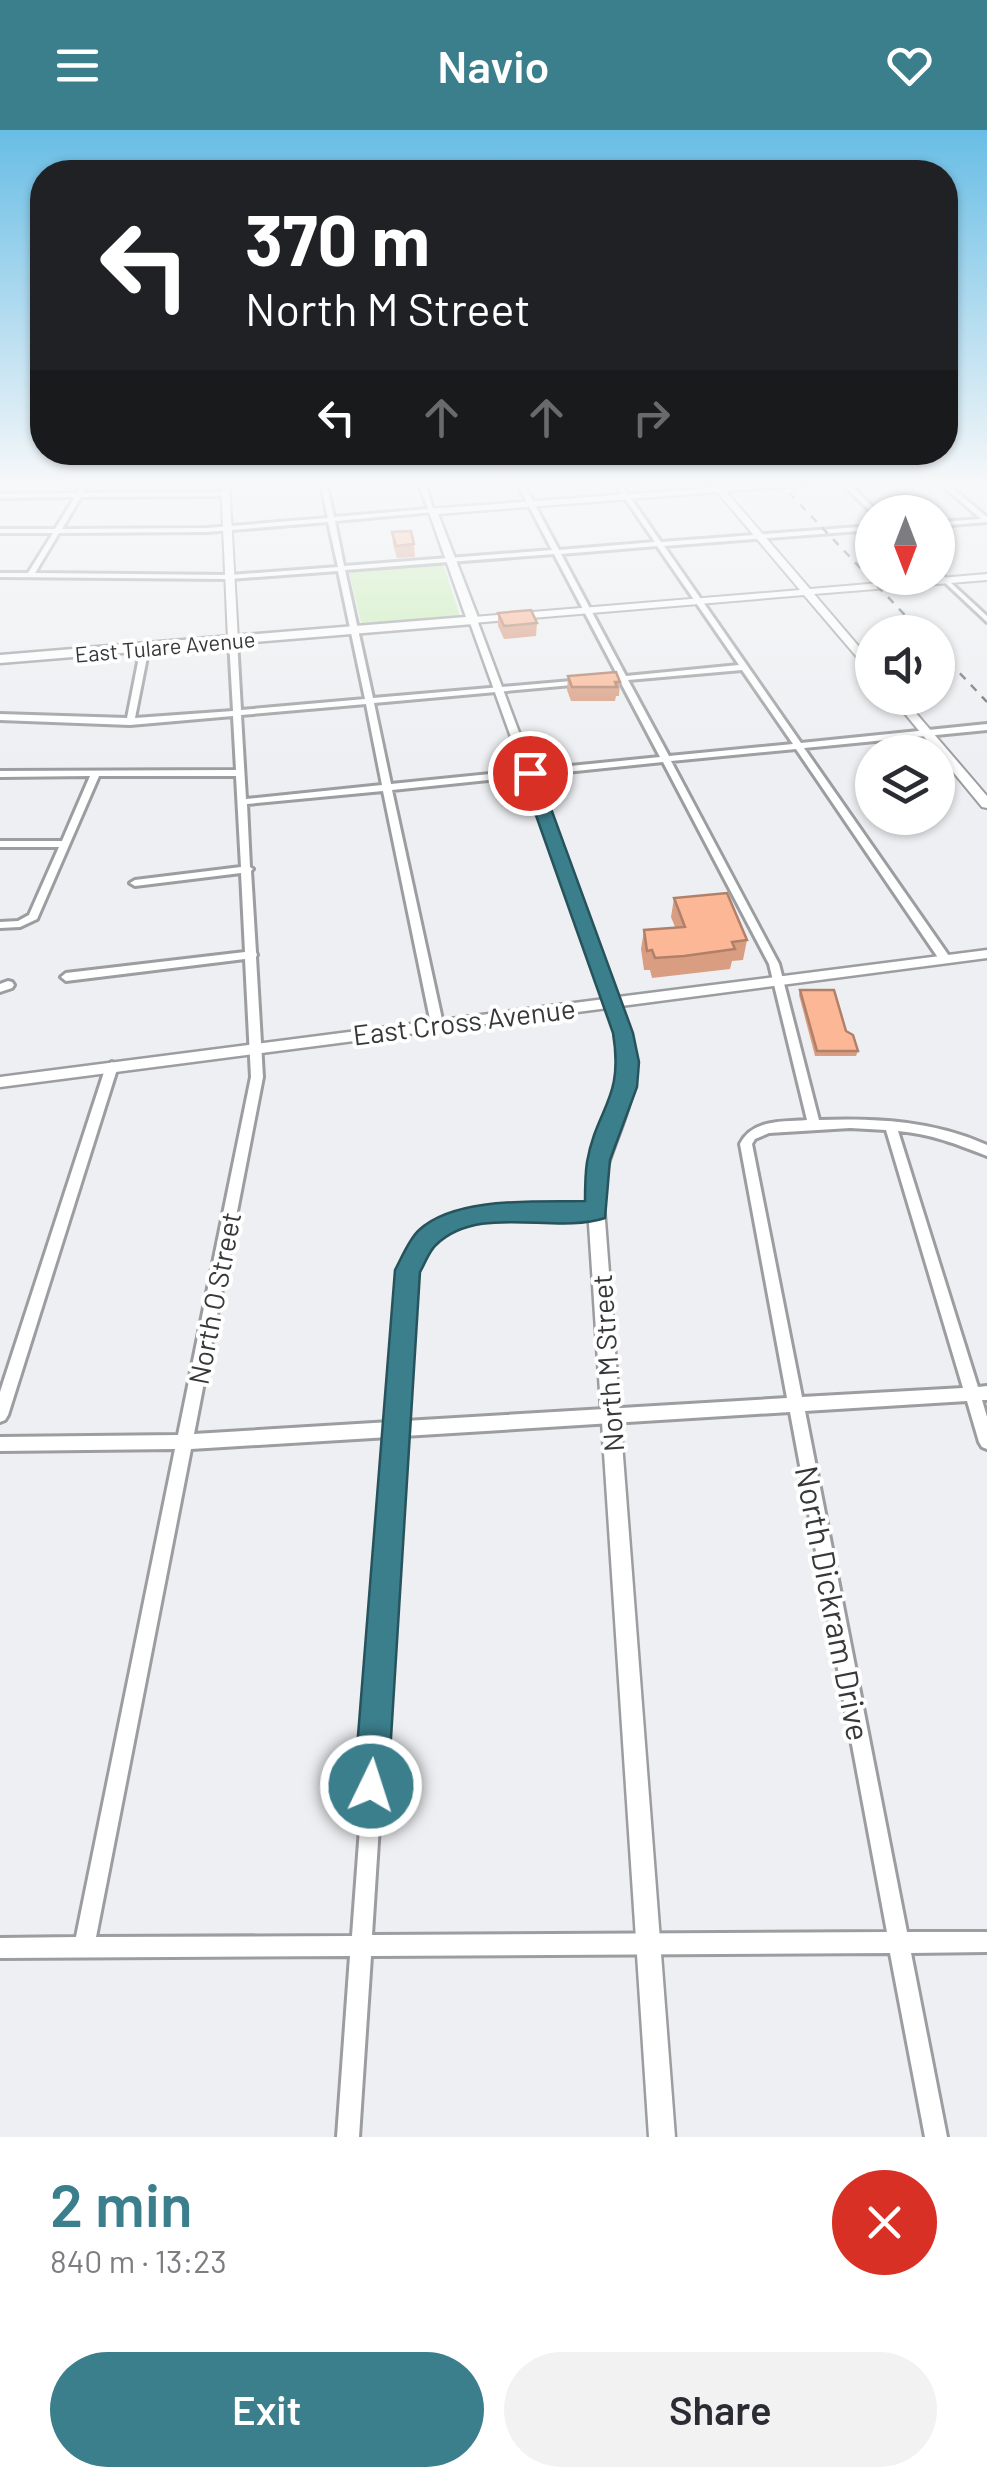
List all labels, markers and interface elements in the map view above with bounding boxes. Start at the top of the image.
icon: menu [50,38,105,93]
text: Navio [437,38,550,92]
icon: heart [882,38,937,93]
text: 370 m [245,196,430,280]
icon: left [80,200,210,330]
text: North M Street [245,281,531,335]
icon: left [309,390,364,445]
icon: ahead [414,390,469,445]
icon: ahead [519,390,574,445]
icon: right [624,390,679,445]
north arrow [855,495,955,595]
map controls [855,495,955,835]
button: sound [855,615,955,715]
street label: East Tulare Avenue [74,625,256,667]
pin [488,731,573,816]
button: layers [855,735,955,835]
icon: arrive [503,746,558,801]
street label: East Cross Avenue [351,990,577,1052]
street label: North O Street [181,1209,247,1387]
street label: North M Street [584,1273,630,1453]
street label: North Dickram Drive [789,1462,879,1744]
position arrow [319,1734,423,1838]
text: 2 min [50,2167,193,2239]
button: close [832,2170,937,2275]
text: 840 m · 13:23 [50,2241,227,2279]
button: Exit [50,2352,484,2467]
button: Share [504,2352,937,2467]

